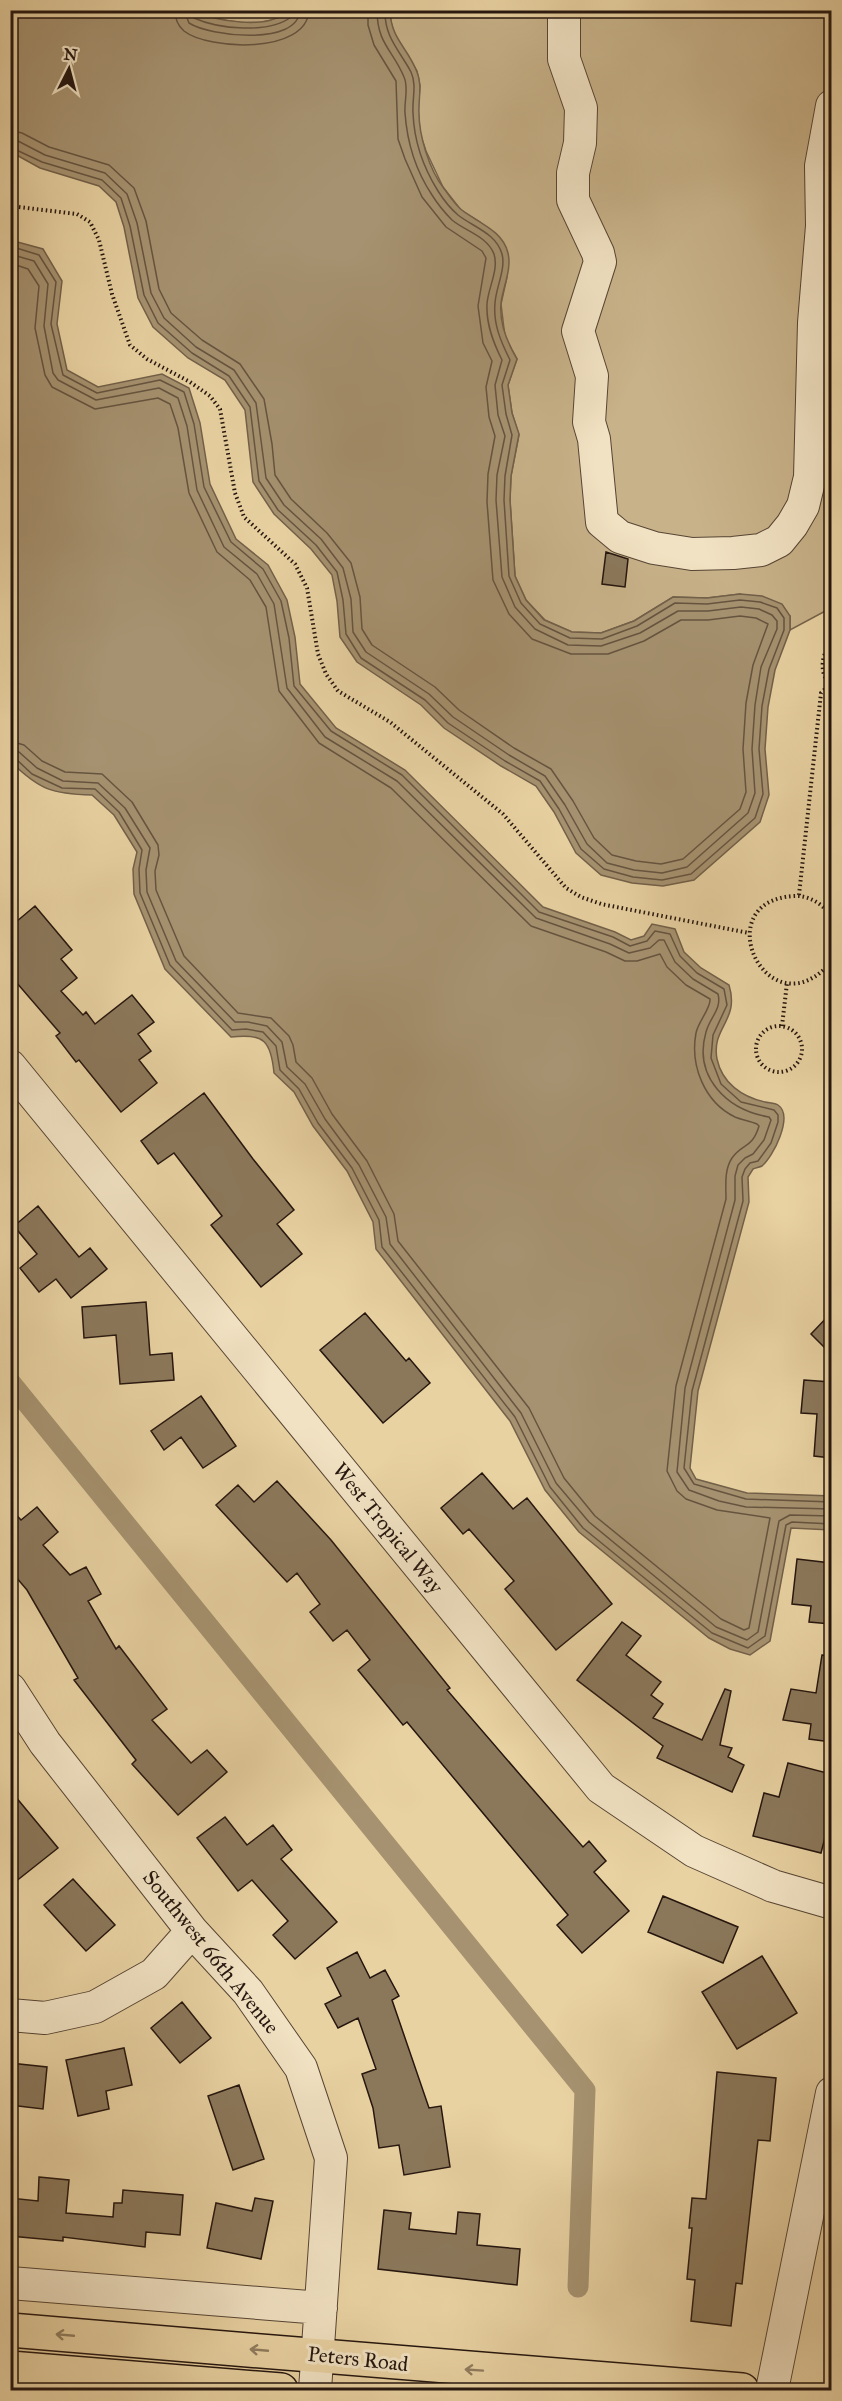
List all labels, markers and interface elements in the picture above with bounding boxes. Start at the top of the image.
north arrow [39,39,99,99]
text: N [63,44,79,65]
street label: West Tropical Way [327,1457,450,1600]
street label: Southwest 66th Avenue [137,1865,285,2039]
one-way arrow [56,2329,75,2340]
street label: Peters Road [306,2341,410,2377]
one-way arrow [250,2344,270,2355]
one-way arrow [465,2364,485,2375]

